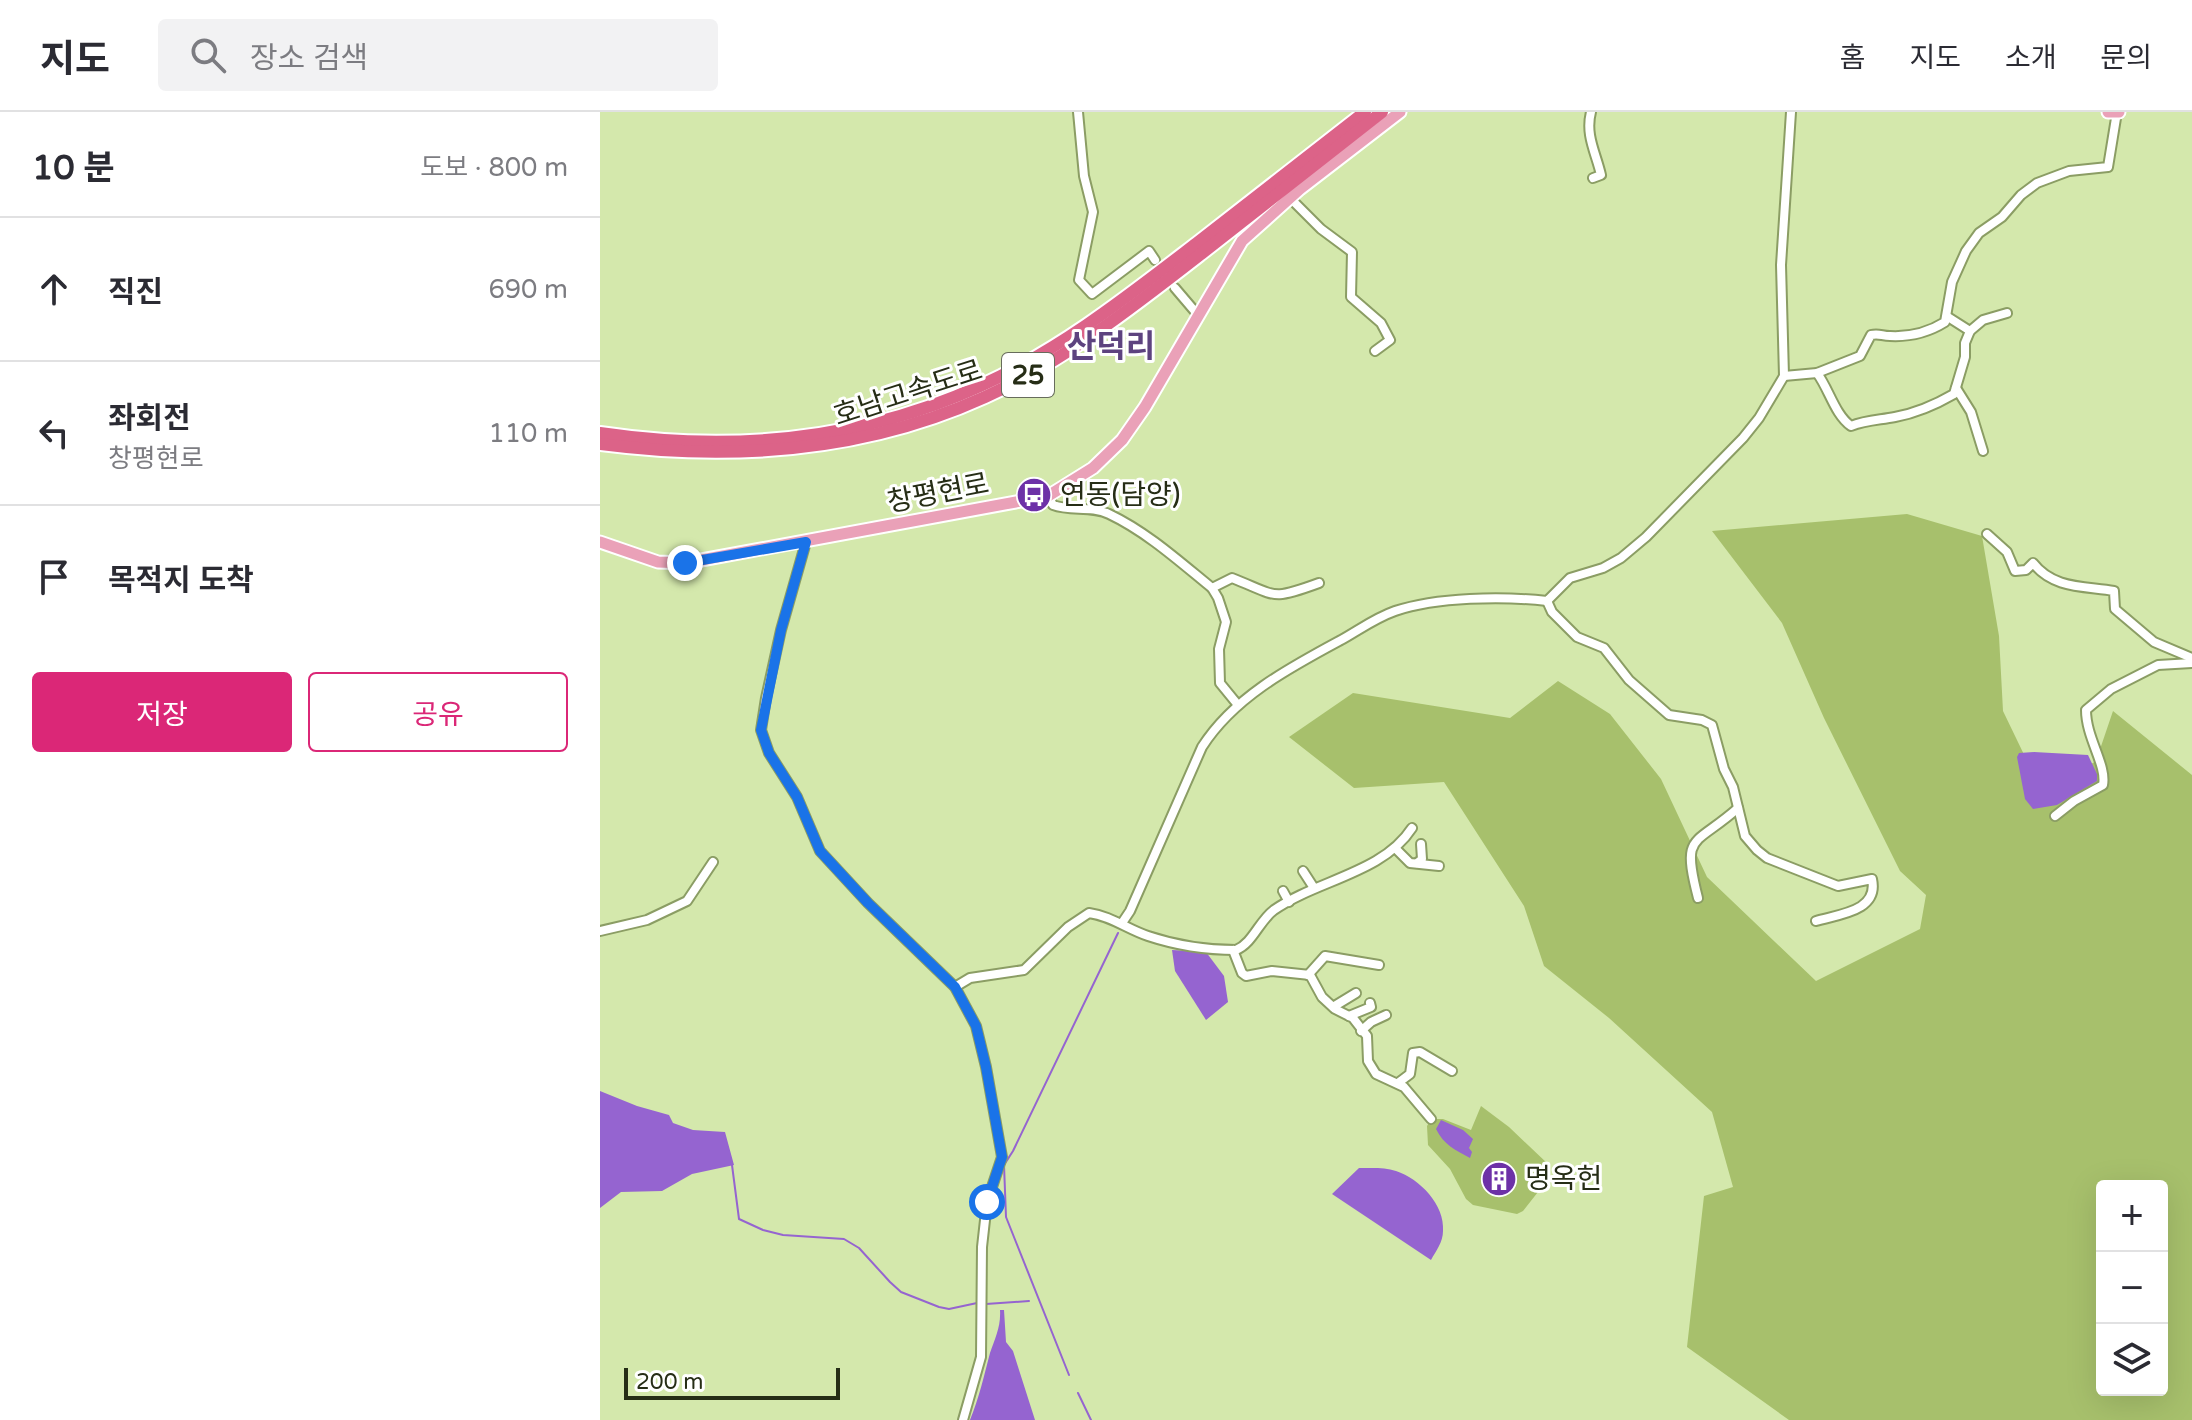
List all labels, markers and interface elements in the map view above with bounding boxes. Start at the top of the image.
search box [158,19,718,91]
icon: search [186,33,230,77]
text: 지도 [40,37,110,83]
text: 장소 검색 [250,40,368,77]
text: 홈 [1840,41,1865,75]
text: 지도 [1909,41,1961,75]
text: 소개 [2005,41,2056,75]
text: 문의 [2100,41,2152,75]
text: 10 분 [32,148,115,189]
text: 도보 · 800 m [420,152,568,183]
icon: ahead [32,267,76,311]
text: 직진 [108,274,163,311]
text: 690 m [488,274,568,305]
district label: 산덕리 [1067,328,1155,366]
street label: 호남고속도로 [829,353,987,433]
road number: 25 [1002,353,1054,397]
text: 좌회전 [108,400,191,437]
icon: left [32,411,76,455]
text: 110 m [488,418,568,449]
text: 창평현로 [108,443,204,474]
street label: 창평현로 [884,466,992,520]
bus stop icon: 연동(담양) [1015,476,1053,514]
place label: 연동(담양) [1060,478,1181,512]
route end [667,545,703,581]
icon: arrive [32,555,76,599]
text: 목적지 도착 [108,562,254,599]
button: 저장 [32,672,292,752]
button: 공유 [308,672,568,752]
building icon: 명옥헌 [1480,1160,1518,1198]
place label: 명옥헌 [1525,1162,1602,1196]
map controls [2096,1180,2168,1396]
button: + [2096,1180,2168,1252]
route start [969,1184,1005,1220]
button: − [2096,1252,2168,1324]
button: layers [2096,1324,2168,1396]
scale bar [624,1364,840,1400]
text: 200 m [636,1369,703,1395]

